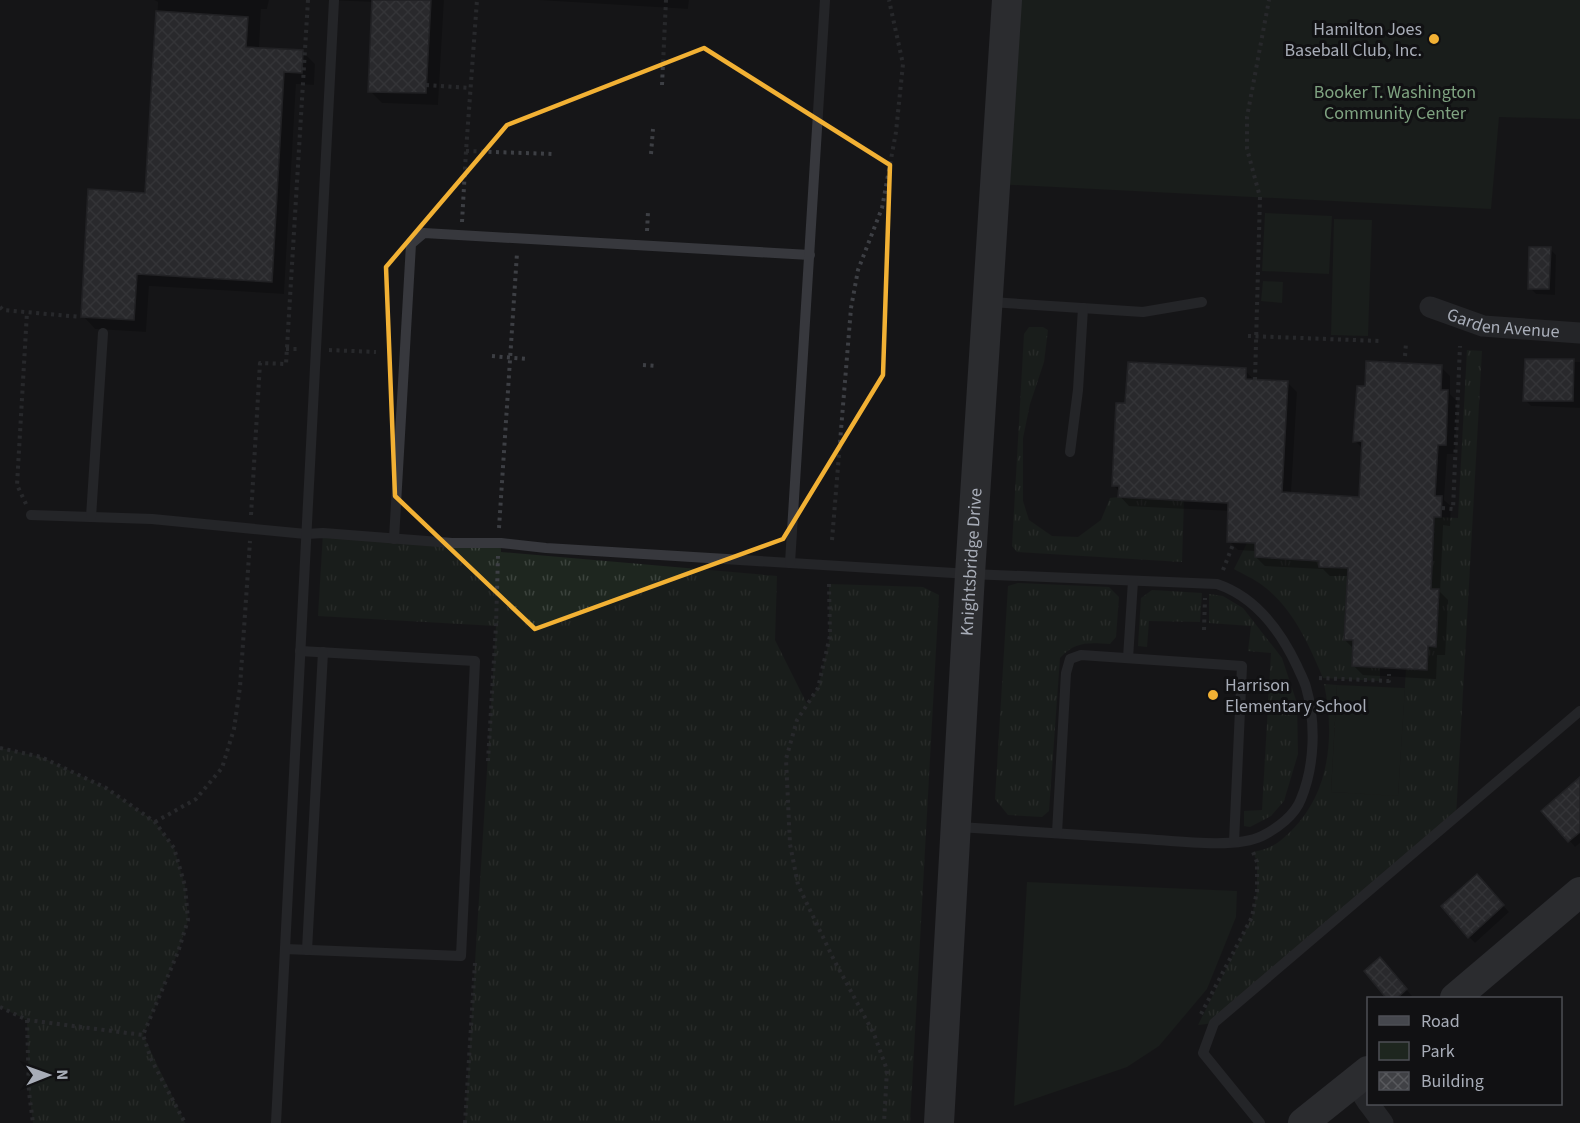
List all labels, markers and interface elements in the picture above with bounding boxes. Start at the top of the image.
place label: Hamilton Joes Baseball Club, Inc. [1285,17,1422,63]
marker: Hamilton Joes Baseball Club, Inc. [1427,32,1441,46]
park label: Booker T. Washington Community Center [1314,80,1476,126]
street label: Garden Avenue [1444,302,1561,344]
street label: Knightsbridge Drive [954,487,988,637]
place label: Harrison Elementary School [1225,673,1367,719]
marker: Harrison Elementary School [1206,688,1220,702]
legend [1367,997,1562,1105]
text: Road [1421,1009,1460,1034]
text: Park [1421,1039,1455,1064]
north arrow [18,1045,78,1105]
text: N [51,1069,73,1080]
text: Building [1421,1069,1484,1094]

